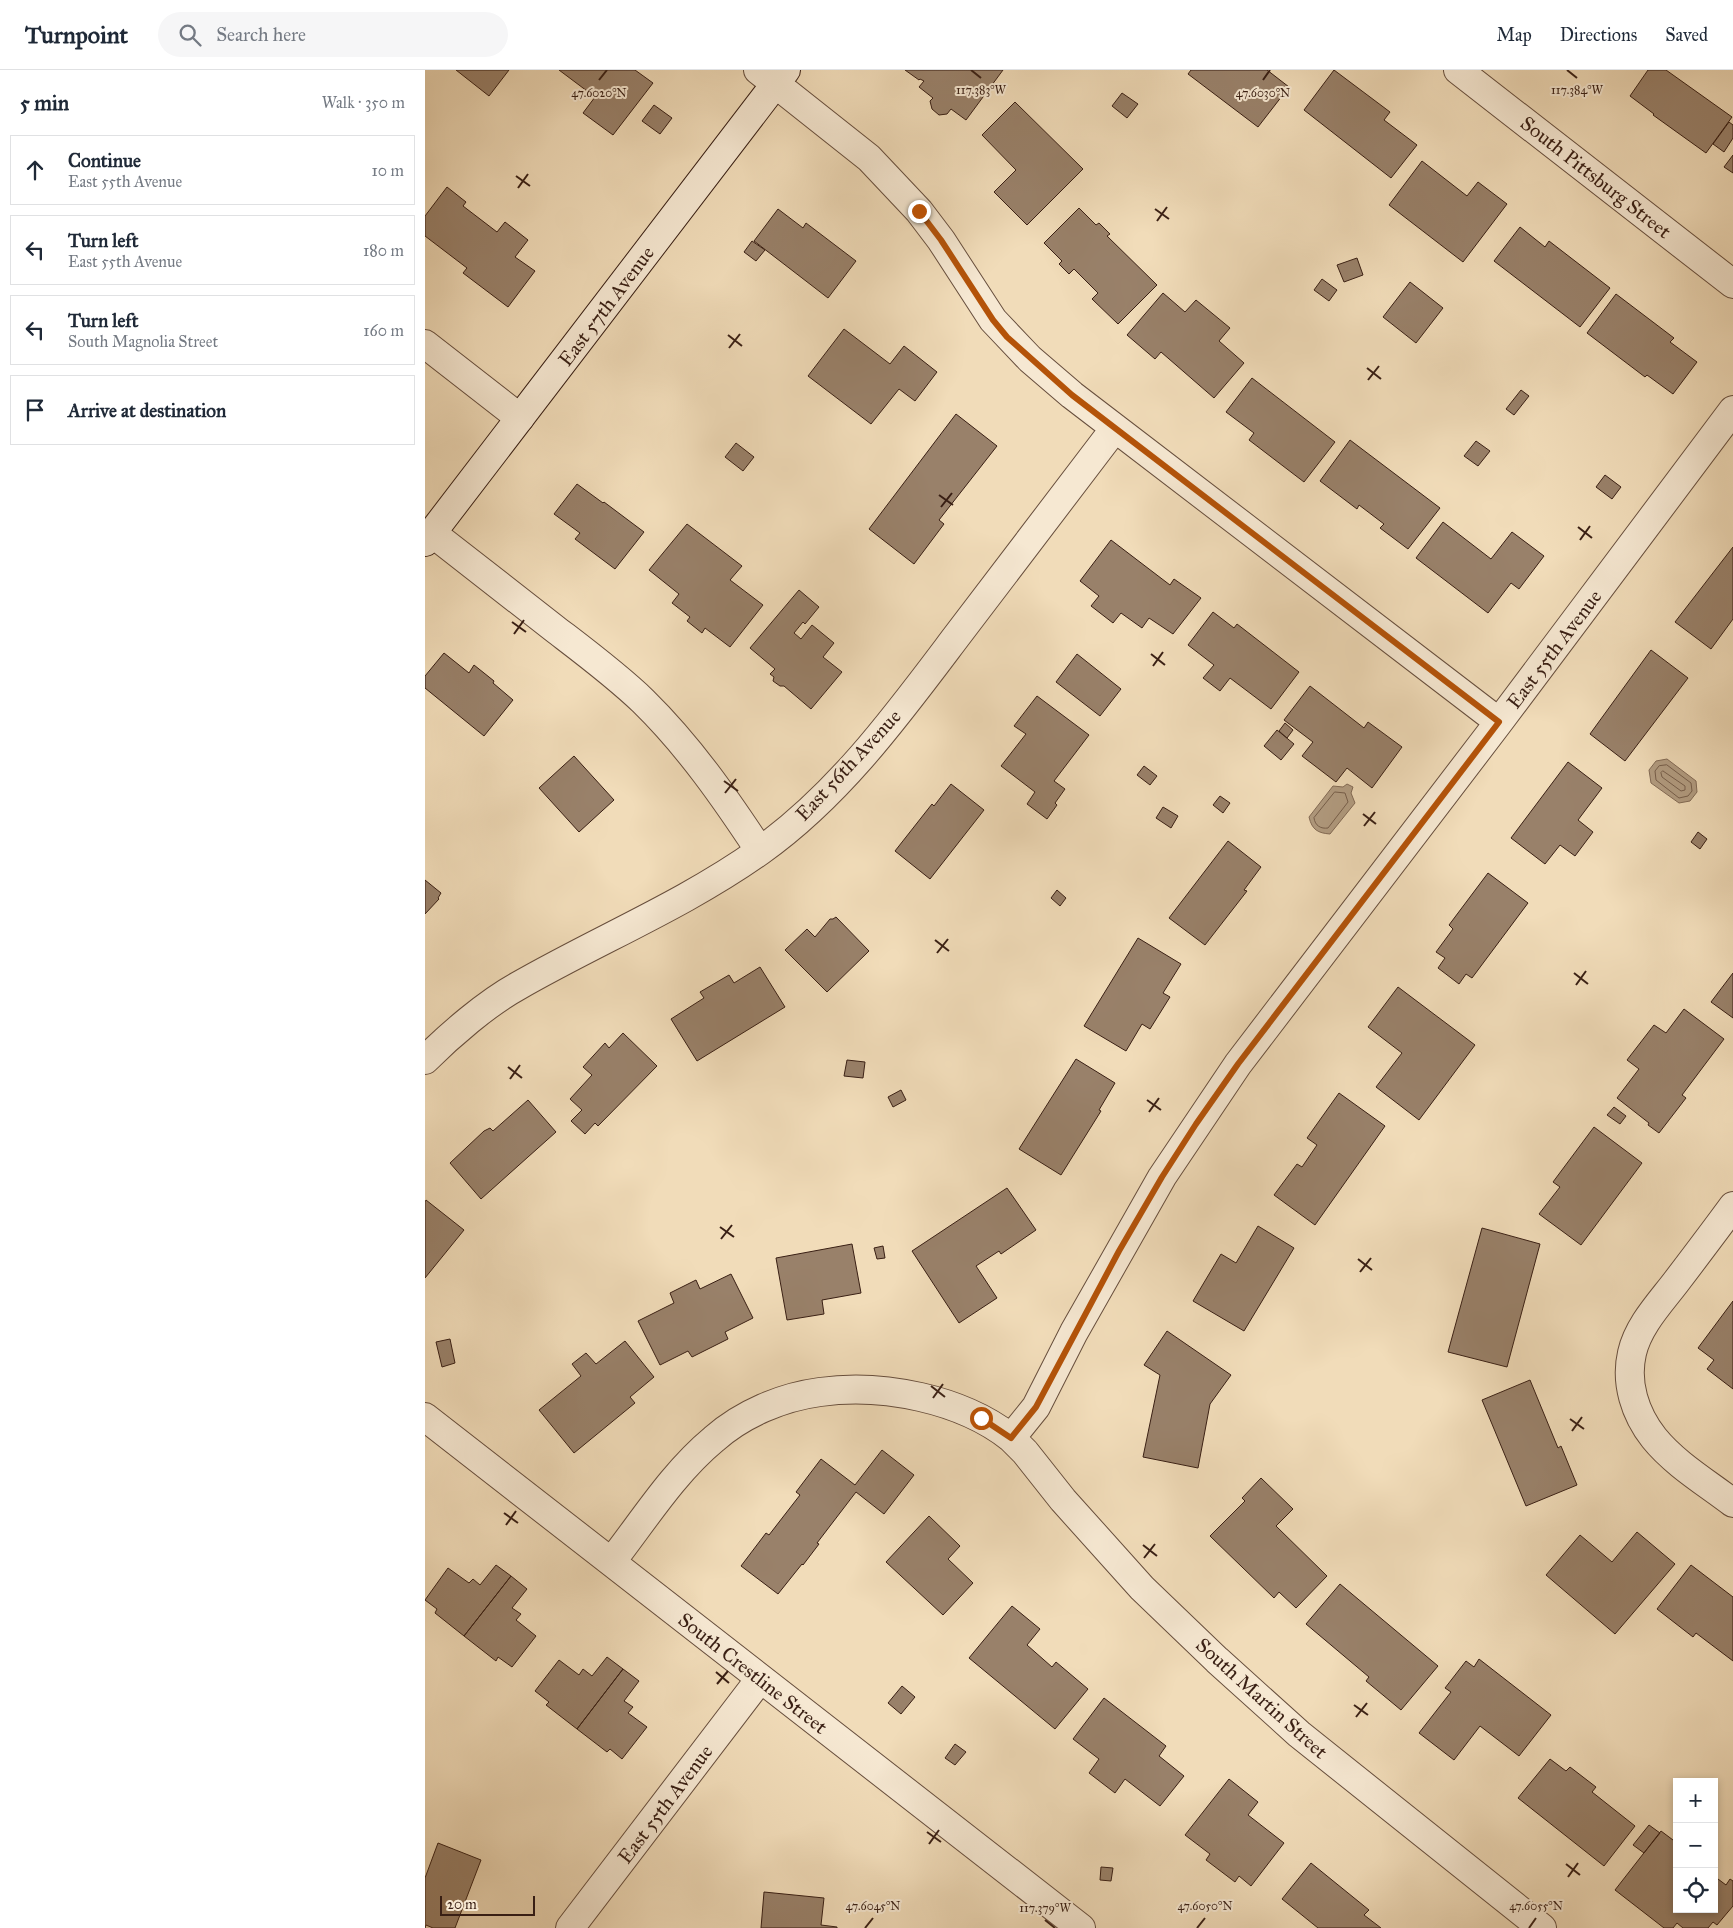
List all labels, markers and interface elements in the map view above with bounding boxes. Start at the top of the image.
search box [158,12,508,57]
text: Turnpoint [25,20,128,50]
icon: search [176,21,204,49]
text: Search here [216,23,306,46]
text: Map [1496,24,1532,46]
text: Directions [1560,24,1637,46]
text: Saved [1665,24,1708,46]
text: 117.383°W [956,83,1007,97]
text: 117.384°W [1551,83,1604,97]
text: 47.6020°N [571,86,627,100]
text: 47.6030°N [1236,86,1290,100]
text: 5 min [20,90,69,116]
text: Walk · 350 m [322,93,405,112]
street label: South Pittsburg Street [1515,111,1676,244]
text: Continue [68,149,141,172]
icon: ahead [21,156,49,184]
text: 10 m [372,161,404,180]
text: East 55th Avenue [68,172,182,191]
route end [908,200,931,223]
text: Turn left [68,229,138,252]
icon: left [21,236,49,264]
text: 180 m [363,241,404,260]
street label: East 57th Avenue [553,241,659,371]
text: East 55th Avenue [68,252,182,271]
text: Turn left [68,309,138,332]
icon: left [21,316,49,344]
text: 160 m [363,321,404,340]
text: South Magnolia Street [68,332,218,351]
icon: arrive [21,396,49,424]
text: Arrive at destination [68,399,226,422]
street label: East 55th Avenue [1502,585,1606,713]
street label: East 56th Avenue [790,704,906,826]
route start [970,1407,993,1430]
street label: South Crestline Street [674,1607,832,1739]
street label: South Martin Street [1191,1633,1333,1763]
street label: East 55th Avenue [613,1740,717,1868]
map controls [1673,1778,1718,1913]
button: + [1673,1778,1718,1823]
button: − [1673,1823,1718,1868]
button: locate [1673,1868,1718,1913]
scale bar [440,1893,535,1916]
text: 20 m [447,1896,477,1913]
text: 47.6045°N [846,1899,900,1913]
text: 47.6050°N [1177,1899,1233,1913]
text: 47.6055°N [1509,1899,1563,1913]
text: 117.379°W [1019,1901,1071,1915]

